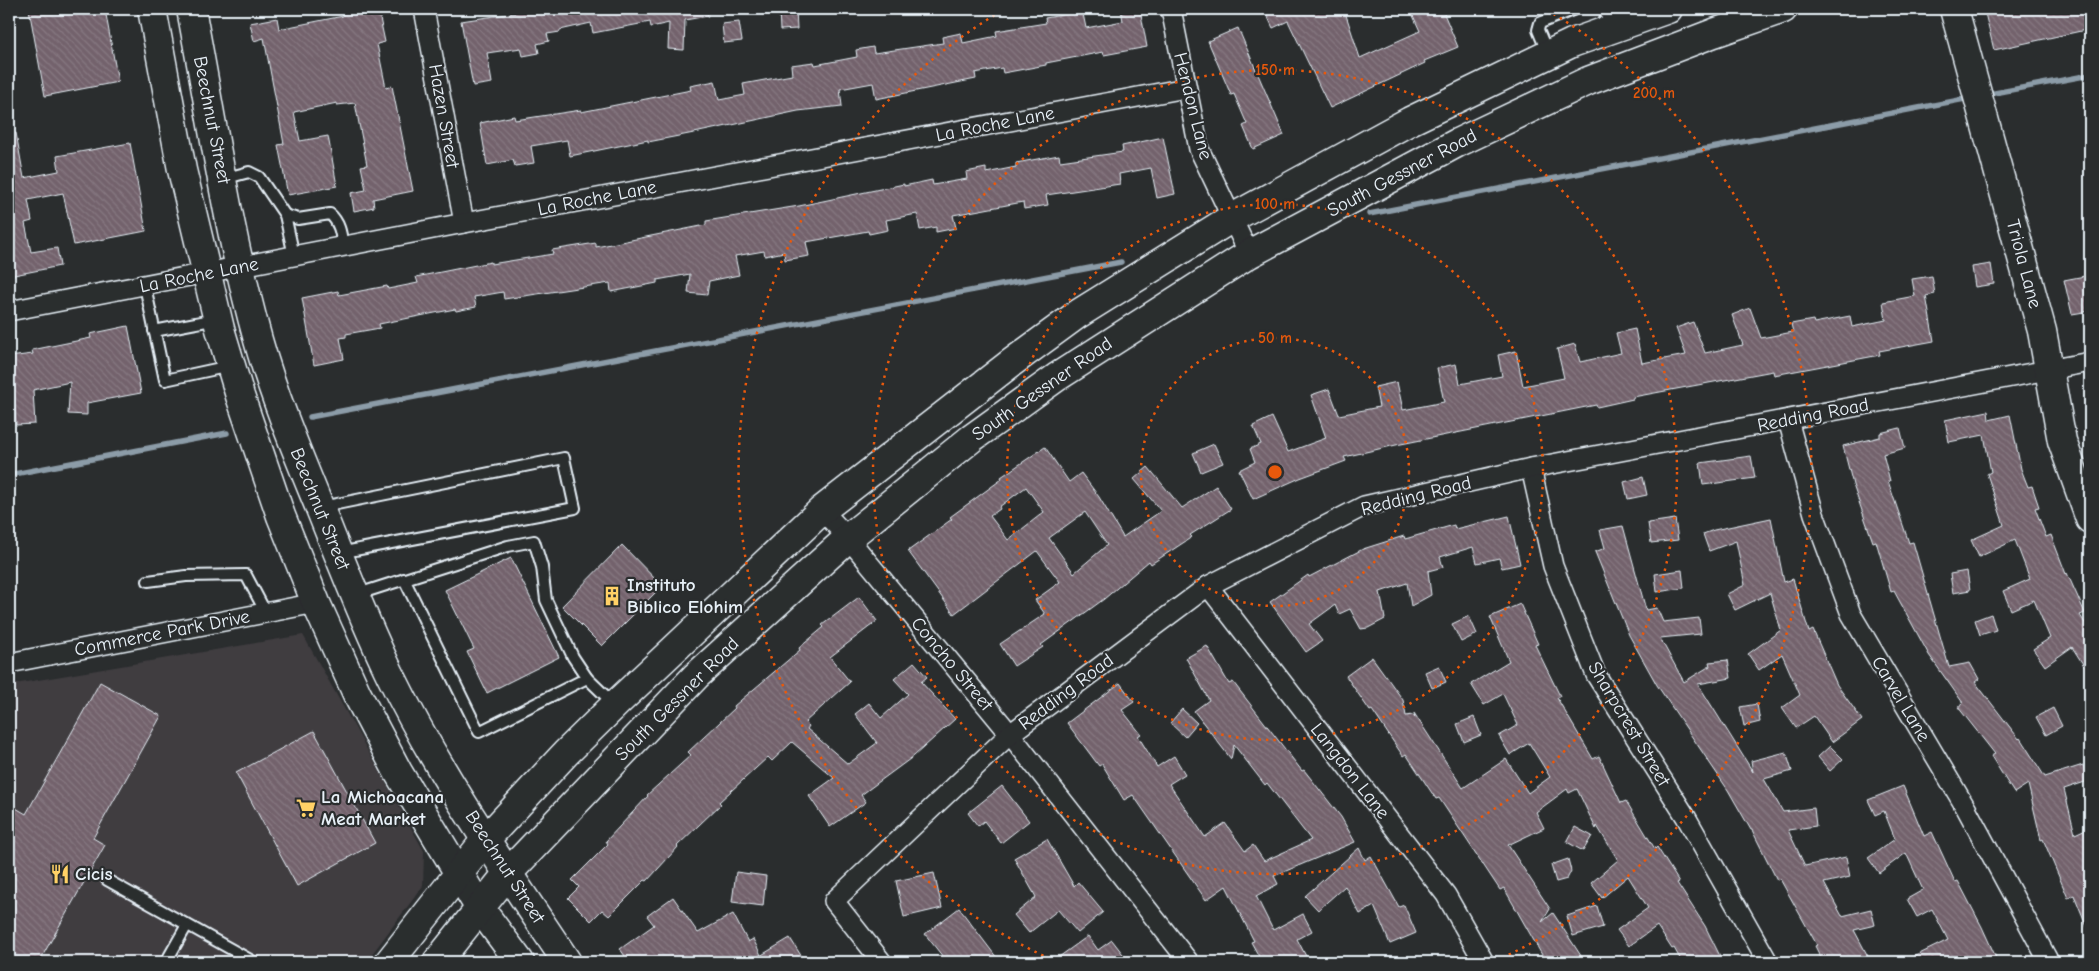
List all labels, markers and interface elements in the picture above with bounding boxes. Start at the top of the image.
street label: Hendon Lane [1169,50,1217,162]
street label: Beechnut Street [189,54,235,186]
text: 150 m [1255,61,1295,79]
street label: Hazen Street [424,62,464,170]
text: 200 m [1633,84,1675,102]
street label: La Roche Lane [934,102,1056,146]
street label: South Gessner Road [1324,124,1480,222]
street label: La Roche Lane [536,176,658,220]
text: 100 m [1255,195,1295,213]
street label: Triola Lane [2002,217,2046,311]
street label: La Roche Lane [138,253,260,297]
text: 50 m [1258,329,1292,347]
street label: South Gessner Road [968,332,1116,446]
street label: Redding Road [1755,393,1871,437]
street label: Beechnut Street [286,445,355,574]
centre of rings [1266,463,1284,481]
street label: Redding Road [1359,472,1473,520]
place label: Instituto Biblico Elohim [627,574,743,618]
building icon: Instituto Biblico Elohim [601,585,623,607]
street label: Commerce Park Drive [72,605,252,661]
street label: Concho Street [906,613,998,716]
street label: South Gessner Road [610,632,744,766]
street label: Redding Road [1014,649,1118,735]
street label: Carvel Lane [1867,652,1935,746]
street label: Sharpcrest Street [1583,658,1675,791]
street label: Langdon Lane [1306,719,1394,823]
place label: La Michoacana Meat Market [321,786,444,830]
supermarket icon: La Michoacana Meat Market [295,797,317,819]
street label: Beechnut Street [460,807,550,928]
restaurant icon: Cicis [49,863,71,885]
place label: Cicis [75,863,113,885]

